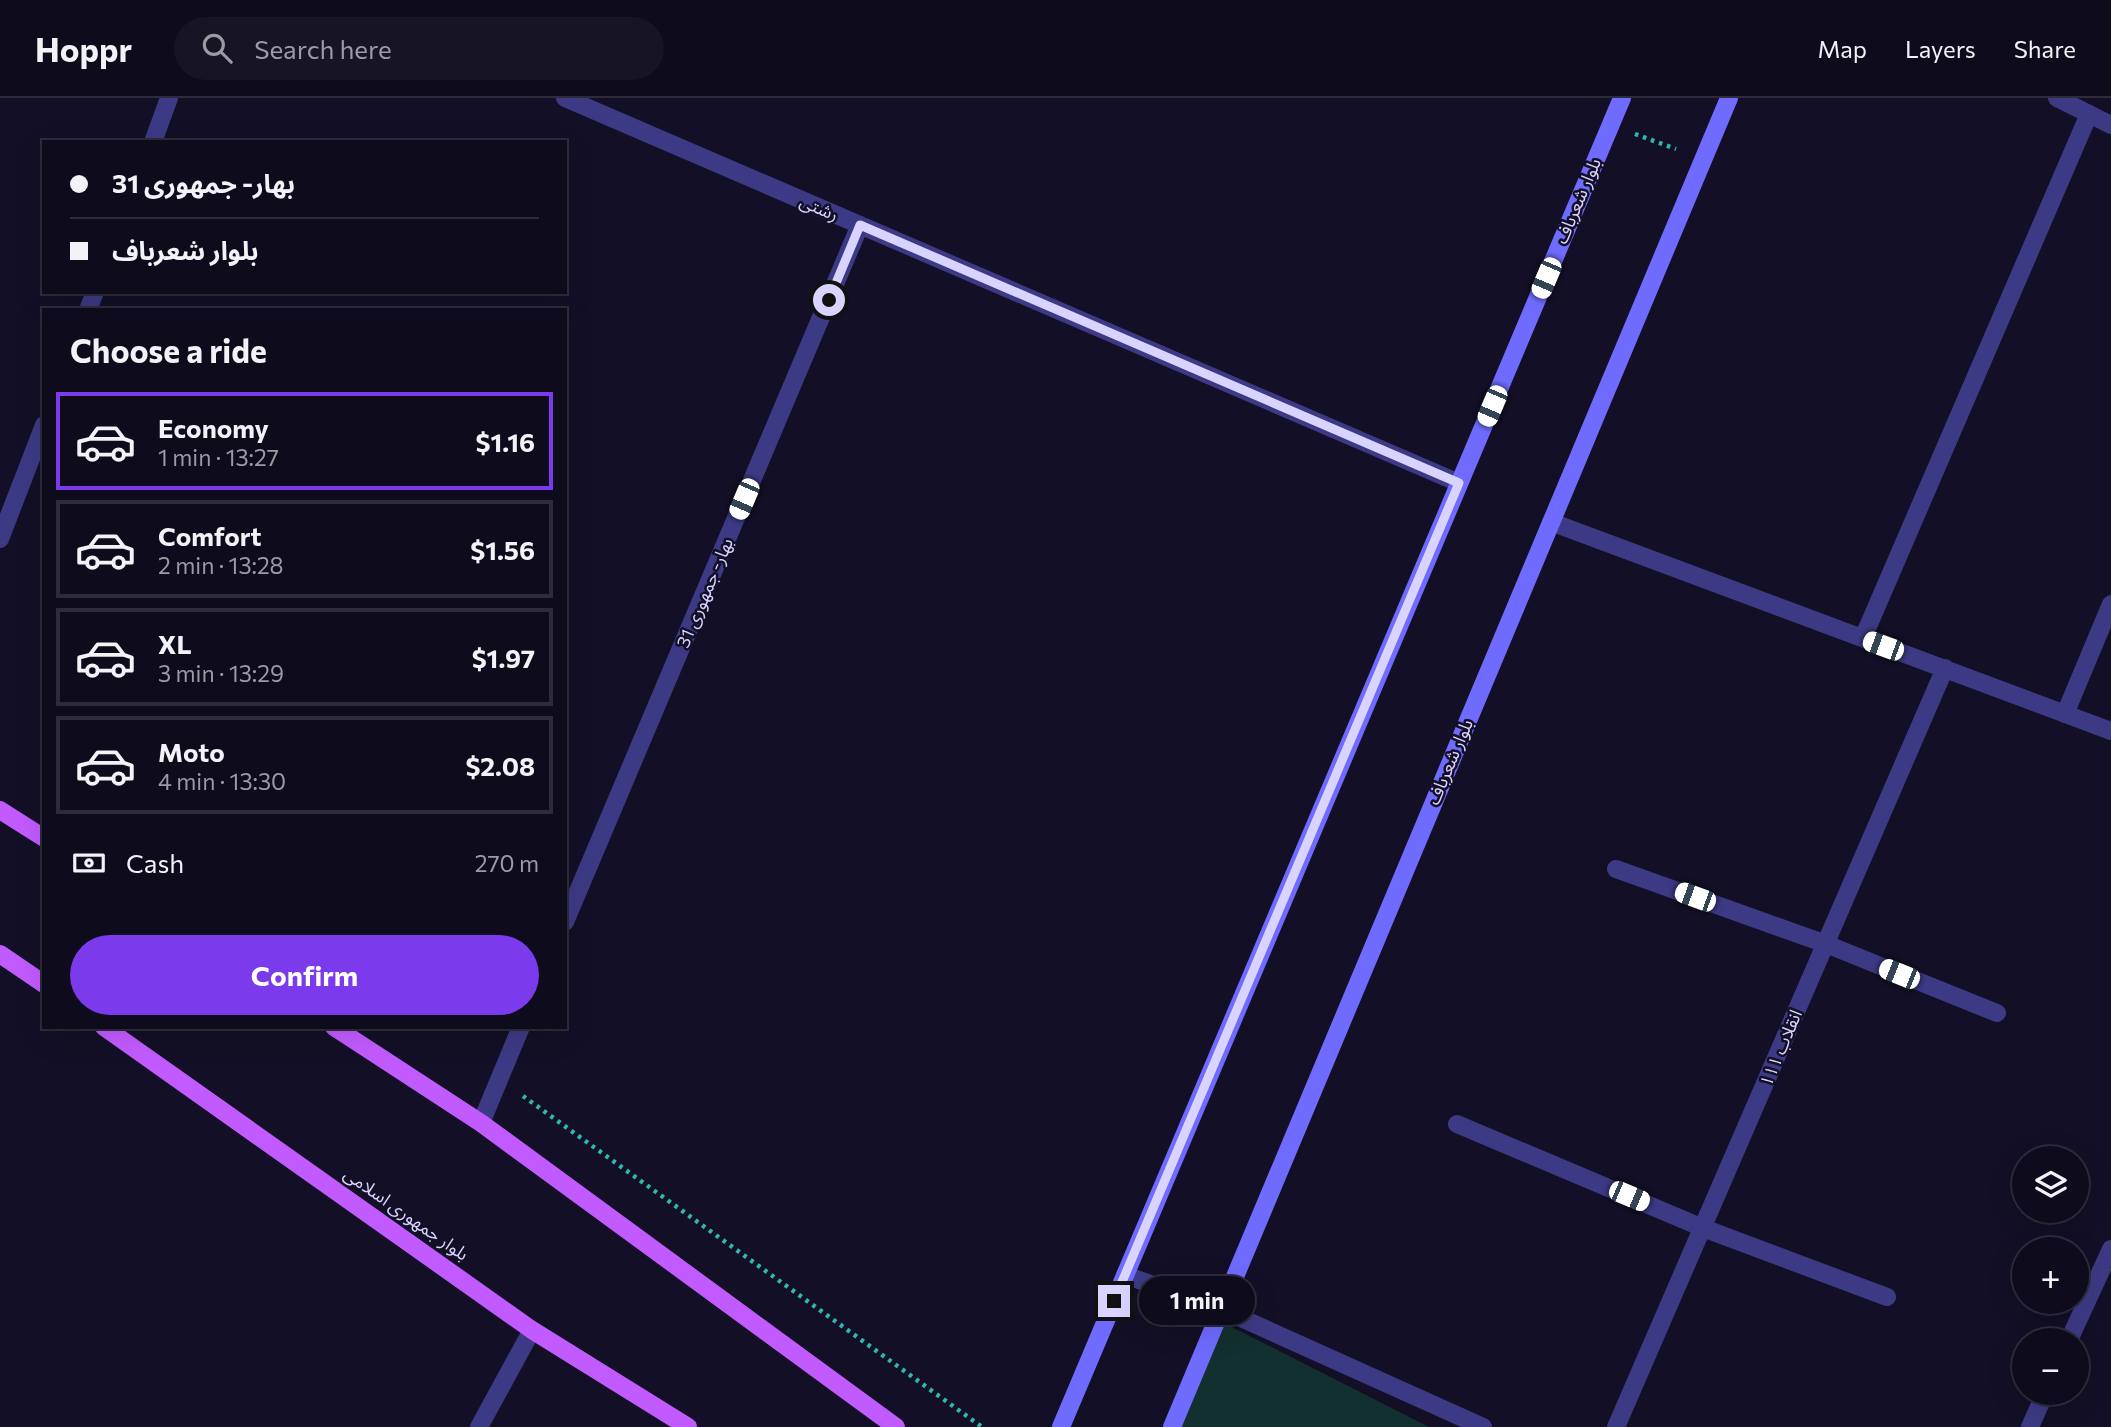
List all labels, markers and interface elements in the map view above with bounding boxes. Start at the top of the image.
search box [174,17,664,80]
text: Hoppr [35,28,132,69]
icon: search [198,29,236,67]
text: Search here [254,33,392,64]
text: Map [1818,34,1867,63]
text: Layers [1905,34,1976,63]
text: Share [2014,34,2076,63]
street label: بلوار شعرباف [1549,154,1606,247]
text: بهار- جمهوری 31 [112,167,295,198]
street label: رشتی [796,189,842,226]
text: بلوار شعرباف [112,234,259,265]
car [1529,255,1564,301]
route start [813,284,845,316]
text: Choose a ride [70,330,267,370]
car [1475,383,1510,429]
icon: car [74,410,137,473]
text: Economy [158,412,269,443]
text: $1.16 [476,426,535,457]
text: 1 min · 13:27 [158,443,279,471]
car [727,476,762,522]
icon: car [74,518,137,581]
text: Comfort [158,520,261,551]
text: $1.56 [470,534,535,565]
street label: بهار- جمهوری 31 [671,534,738,651]
text: 2 min · 13:28 [158,551,284,579]
icon: car [74,626,137,689]
text: XL [158,628,192,659]
car [1860,629,1907,663]
text: $1.97 [472,642,535,673]
text: 3 min · 13:29 [158,659,284,687]
street label: بلوار شعرباف [1421,715,1478,808]
icon: car [74,734,137,797]
text: Moto [158,736,225,767]
text: $2.08 [465,750,535,781]
text: 4 min · 13:30 [158,767,286,795]
icon: cash [70,844,108,882]
text: Cash [126,847,184,878]
text: 270 m [475,849,539,877]
car [1672,880,1719,914]
button: Confirm [70,935,539,1015]
car [1876,956,1923,992]
street label: انقلاب ۱۱۱ [1754,1006,1806,1089]
map controls [2012,1146,2089,1405]
button: layers [2012,1146,2089,1223]
street label: بلوار جمهوری اسلامی [339,1162,473,1265]
car [1606,1178,1653,1214]
button: + [2012,1237,2089,1314]
callout: 1 min [1138,1276,1254,1326]
route end [1098,1285,1130,1317]
text: 1 min [1170,1286,1224,1314]
button: − [2012,1328,2089,1405]

